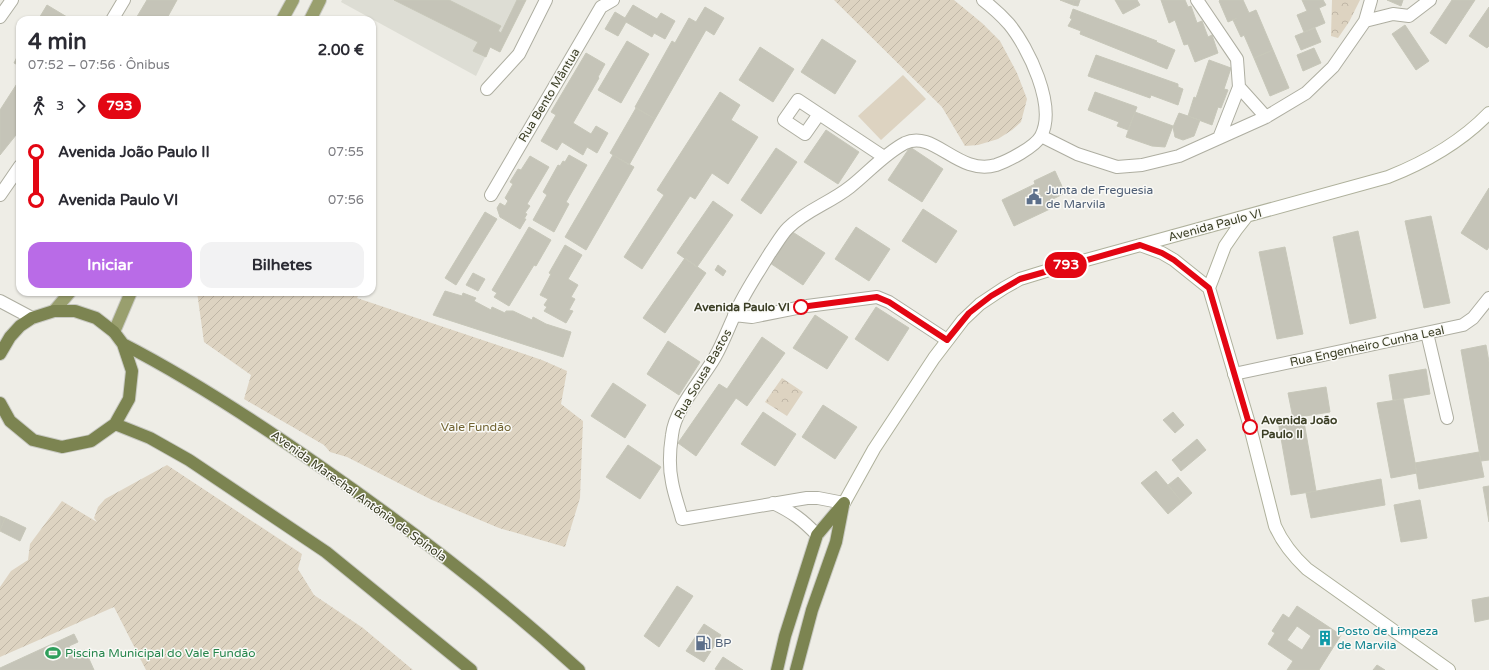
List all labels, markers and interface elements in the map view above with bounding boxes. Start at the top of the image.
text: 4 min [28,29,87,55]
text: 2.00 € [318,41,364,59]
street label: Rua Bento Mântua [515,46,583,144]
text: 07:52 – 07:56 · Ônibus [28,57,170,73]
icon: walk [28,95,50,117]
icon: forward [70,95,92,117]
text: 793 [106,97,133,114]
text: 3 [56,98,64,114]
text: Avenida João Paulo II [58,143,210,161]
text: 07:55 [328,144,364,160]
place label: Junta de Freguesia de Marvila [1046,183,1153,211]
public building icon: Junta de Freguesia de Marvila [1025,188,1043,206]
text: Avenida Paulo VI [58,191,178,209]
text: 07:56 [328,192,364,208]
street label: Avenida Paulo VI [1167,206,1263,244]
button: Iniciar [28,242,192,288]
button: Bilhetes [200,242,364,288]
line badge: 793 [1043,252,1089,278]
text: 793 [1053,256,1079,273]
marker: Avenida Paulo VI [793,299,809,315]
place label: Avenida Paulo VI [694,300,790,314]
street label: Rua Engenheiro Cunha Leal [1288,323,1446,369]
street label: Rua Sousa Bastos [672,326,735,422]
place label: Avenida João Paulo II [1261,413,1337,441]
marker: Avenida João Paulo II [1242,419,1258,435]
park label: Vale Fundão [441,420,511,434]
street label: Avenida Marechal António de Spínola [268,428,450,564]
place label: Posto de Limpeza de Marvila [1337,624,1438,652]
building icon: Posto de Limpeza de Marvila [1316,629,1334,647]
fuel station icon: BP [694,634,712,652]
place label: BP [715,636,731,650]
sports icon: Piscina Municipal do Vale Fundão [44,644,62,662]
place label: Piscina Municipal do Vale Fundão [65,646,256,660]

